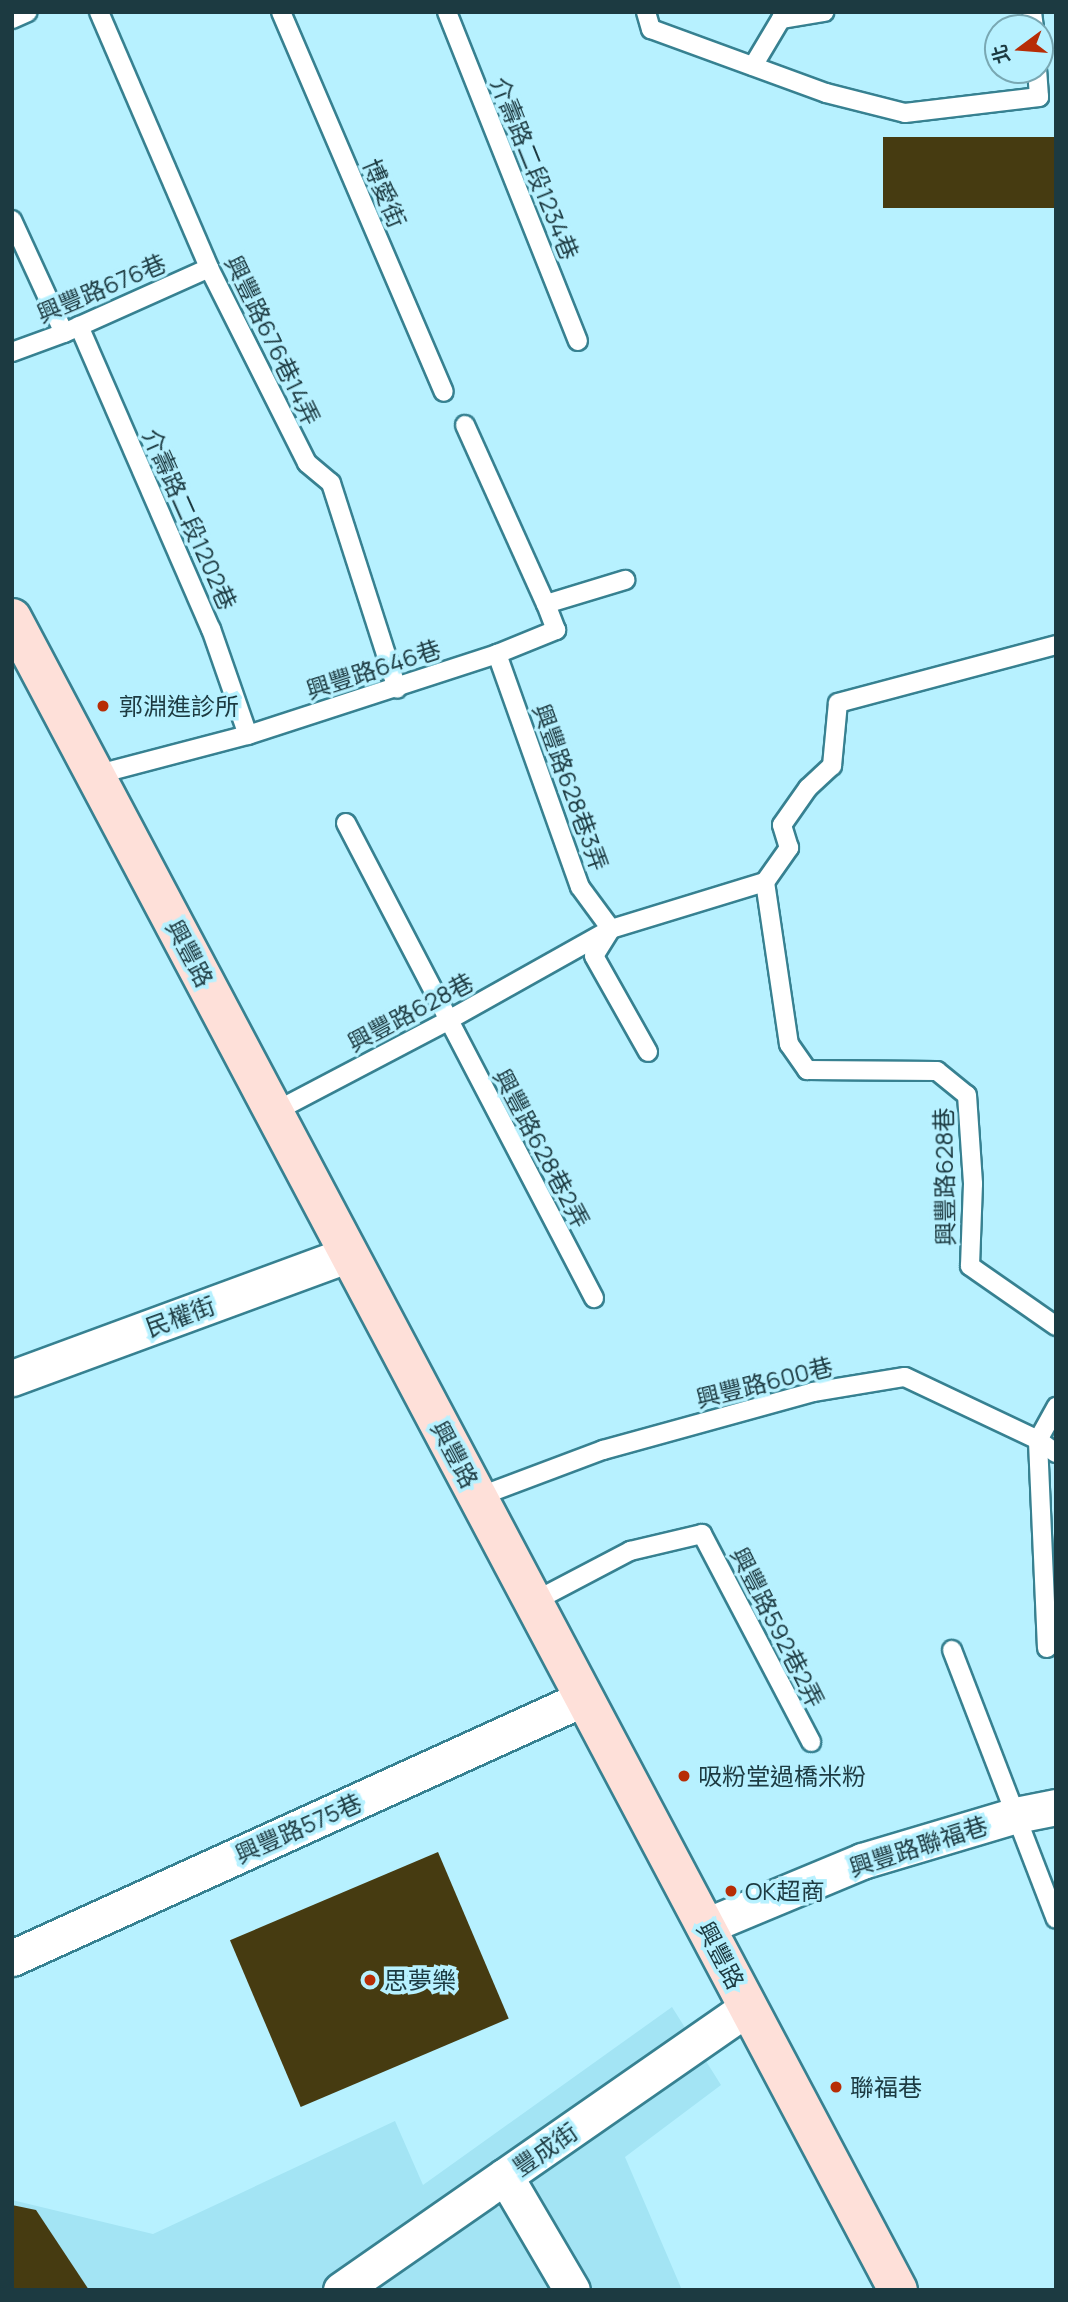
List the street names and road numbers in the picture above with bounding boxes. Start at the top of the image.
street label: 介壽路二段1234巷 [485,72,585,264]
street label: 博愛街 [358,154,412,232]
street label: 興豐路676巷 [32,248,170,328]
street label: 興豐路676巷14弄 [219,250,327,430]
street label: 介壽路二段1202巷 [137,424,243,614]
street label: 興豐路646巷 [302,634,444,704]
street label: 興豐路628巷3弄 [527,699,615,875]
street label: 興豐路 [160,914,220,992]
street label: 興豐路628巷 [342,967,478,1057]
street label: 興豐路628巷2弄 [488,1063,596,1233]
street label: 興豐路628巷 [928,1108,960,1246]
street label: 民權街 [141,1290,219,1342]
street label: 興豐路600巷 [693,1351,835,1413]
street label: 興豐路 [425,1415,485,1493]
street label: 興豐路592巷2弄 [725,1542,831,1712]
street label: 興豐路575巷 [230,1787,366,1869]
street label: 興豐路聯福巷 [845,1810,991,1882]
street label: 興豐路 [691,1916,751,1994]
street label: 豐成街 [507,2117,583,2181]

